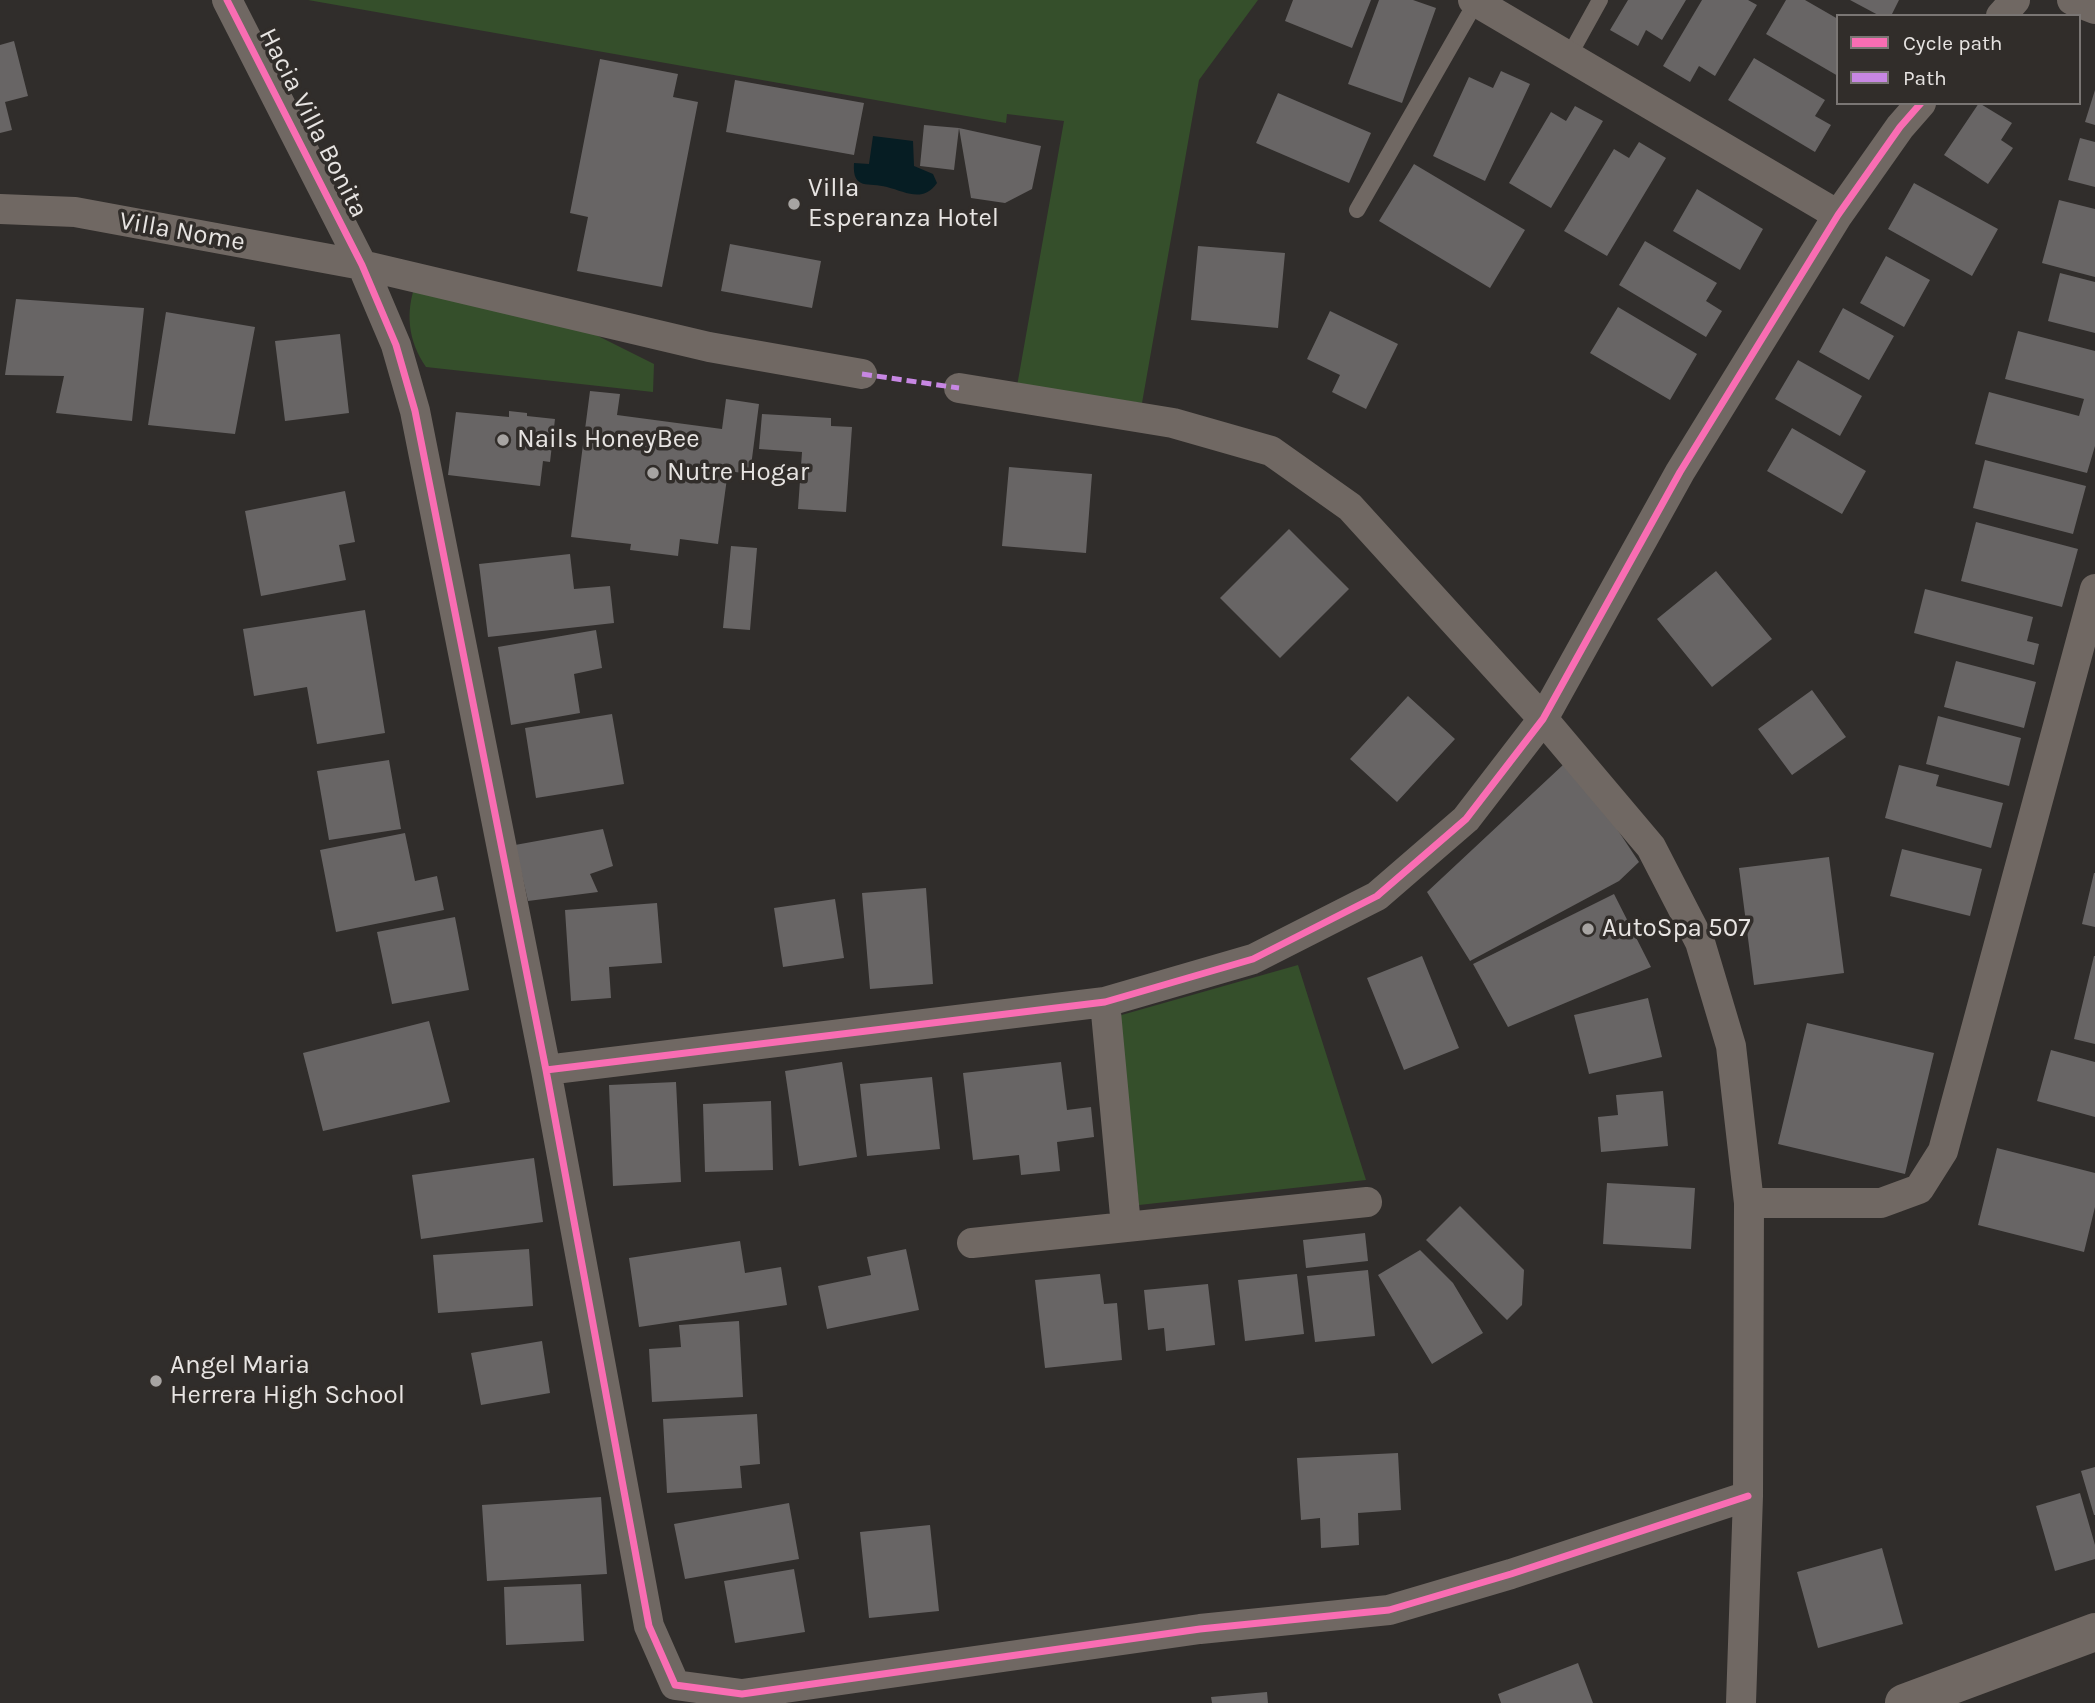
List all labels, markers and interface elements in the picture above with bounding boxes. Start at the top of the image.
legend [1836,14,2081,105]
street label: Hacia Villa Bonita [252,23,374,223]
text: Cycle path [1903,31,2003,55]
text: Path [1903,66,1947,90]
place label: Villa Esperanza Hotel [808,173,999,234]
marker: Villa Esperanza Hotel [786,196,802,212]
street label: Villa Nome [117,206,247,258]
place label: Nails HoneyBee [517,424,700,456]
marker: Nails HoneyBee [495,432,511,448]
place label: Nutre Hogar [667,457,809,489]
marker: Nutre Hogar [645,465,661,481]
place label: AutoSpa 507 [1602,913,1750,945]
marker: AutoSpa 507 [1580,921,1596,937]
place label: Angel Maria Herrera High School [170,1350,405,1412]
marker: Angel Maria Herrera High School [148,1373,164,1389]

